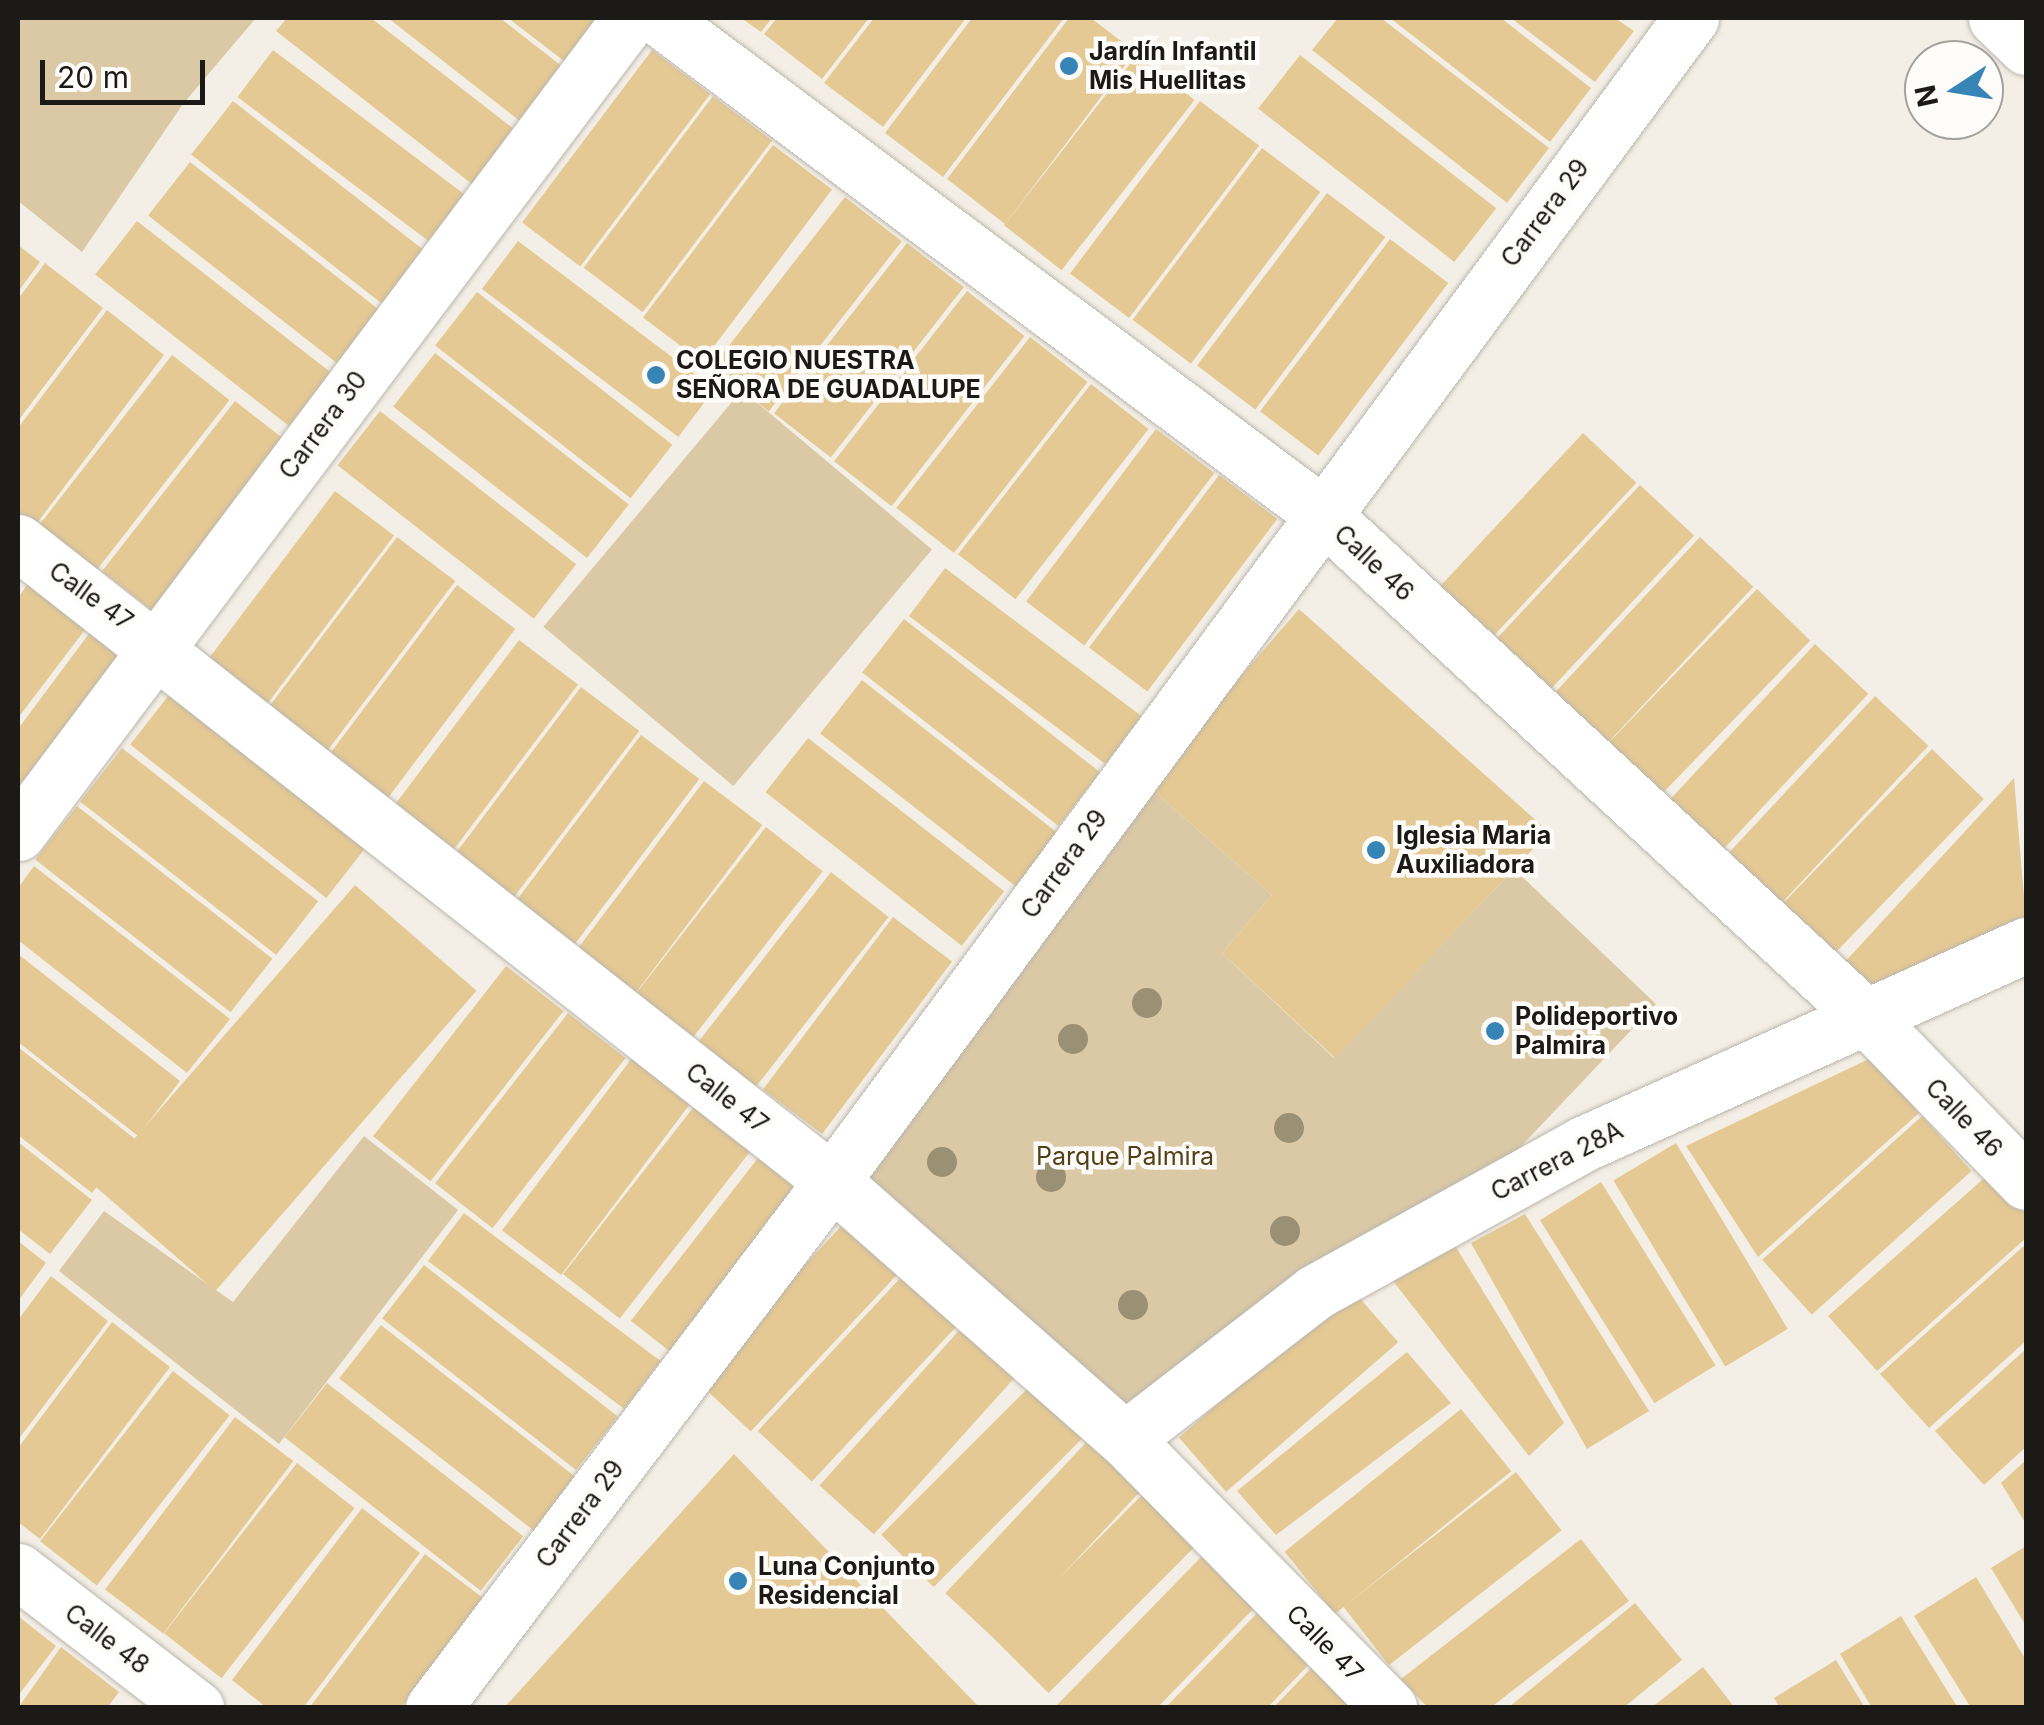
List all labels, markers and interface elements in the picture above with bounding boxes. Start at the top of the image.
place label: Jardín Infantil Mis Huellitas [1089,37,1257,96]
scale bar [45,40,210,102]
north arrow [1904,40,2004,140]
marker: Jardín Infantil Mis Huellitas [1058,55,1080,77]
text: 20 m [57,59,129,95]
text: N [1908,82,1945,110]
street label: Carrera 29 [1495,153,1595,273]
place label: COLEGIO NUESTRA SEÑORA DE GUADALUPE [676,346,981,405]
marker: COLEGIO NUESTRA SEÑORA DE GUADALUPE [645,364,667,386]
street label: Carrera 30 [273,365,373,485]
street label: Calle 46 [1328,519,1420,607]
street label: Calle 47 [43,556,139,636]
street label: Carrera 29 [1015,804,1113,924]
place label: Iglesia Maria Auxiliadora [1396,821,1551,880]
marker: Iglesia Maria Auxiliadora [1365,839,1387,861]
place label: Polideportivo Palmira [1515,1002,1678,1061]
marker: Polideportivo Palmira [1484,1020,1506,1042]
street label: Calle 47 [680,1057,774,1139]
street label: Calle 46 [1919,1072,2009,1164]
street label: Carrera 28A [1486,1115,1628,1207]
park label: Parque Palmira [1036,1141,1214,1171]
street label: Carrera 29 [530,1454,630,1574]
place label: Luna Conjunto Residencial [758,1552,935,1611]
marker: Luna Conjunto Residencial [727,1570,749,1592]
street label: Calle 48 [59,1598,155,1680]
street label: Calle 47 [1280,1598,1370,1688]

